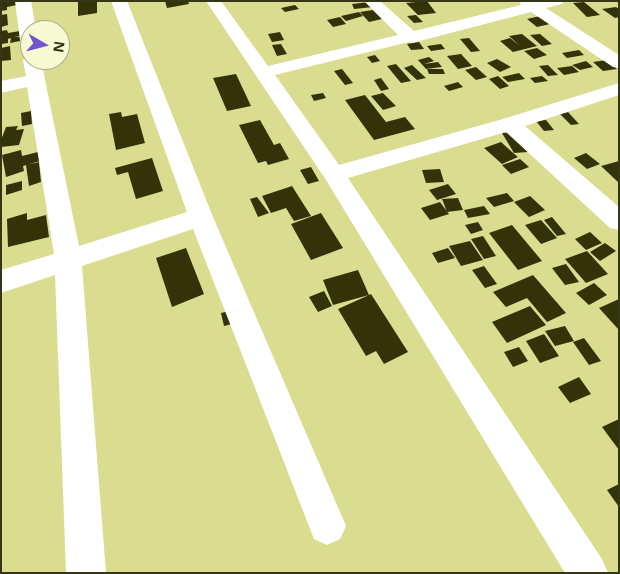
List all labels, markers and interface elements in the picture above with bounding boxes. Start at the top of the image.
north arrow [20,20,70,70]
text: N [49,40,70,54]

